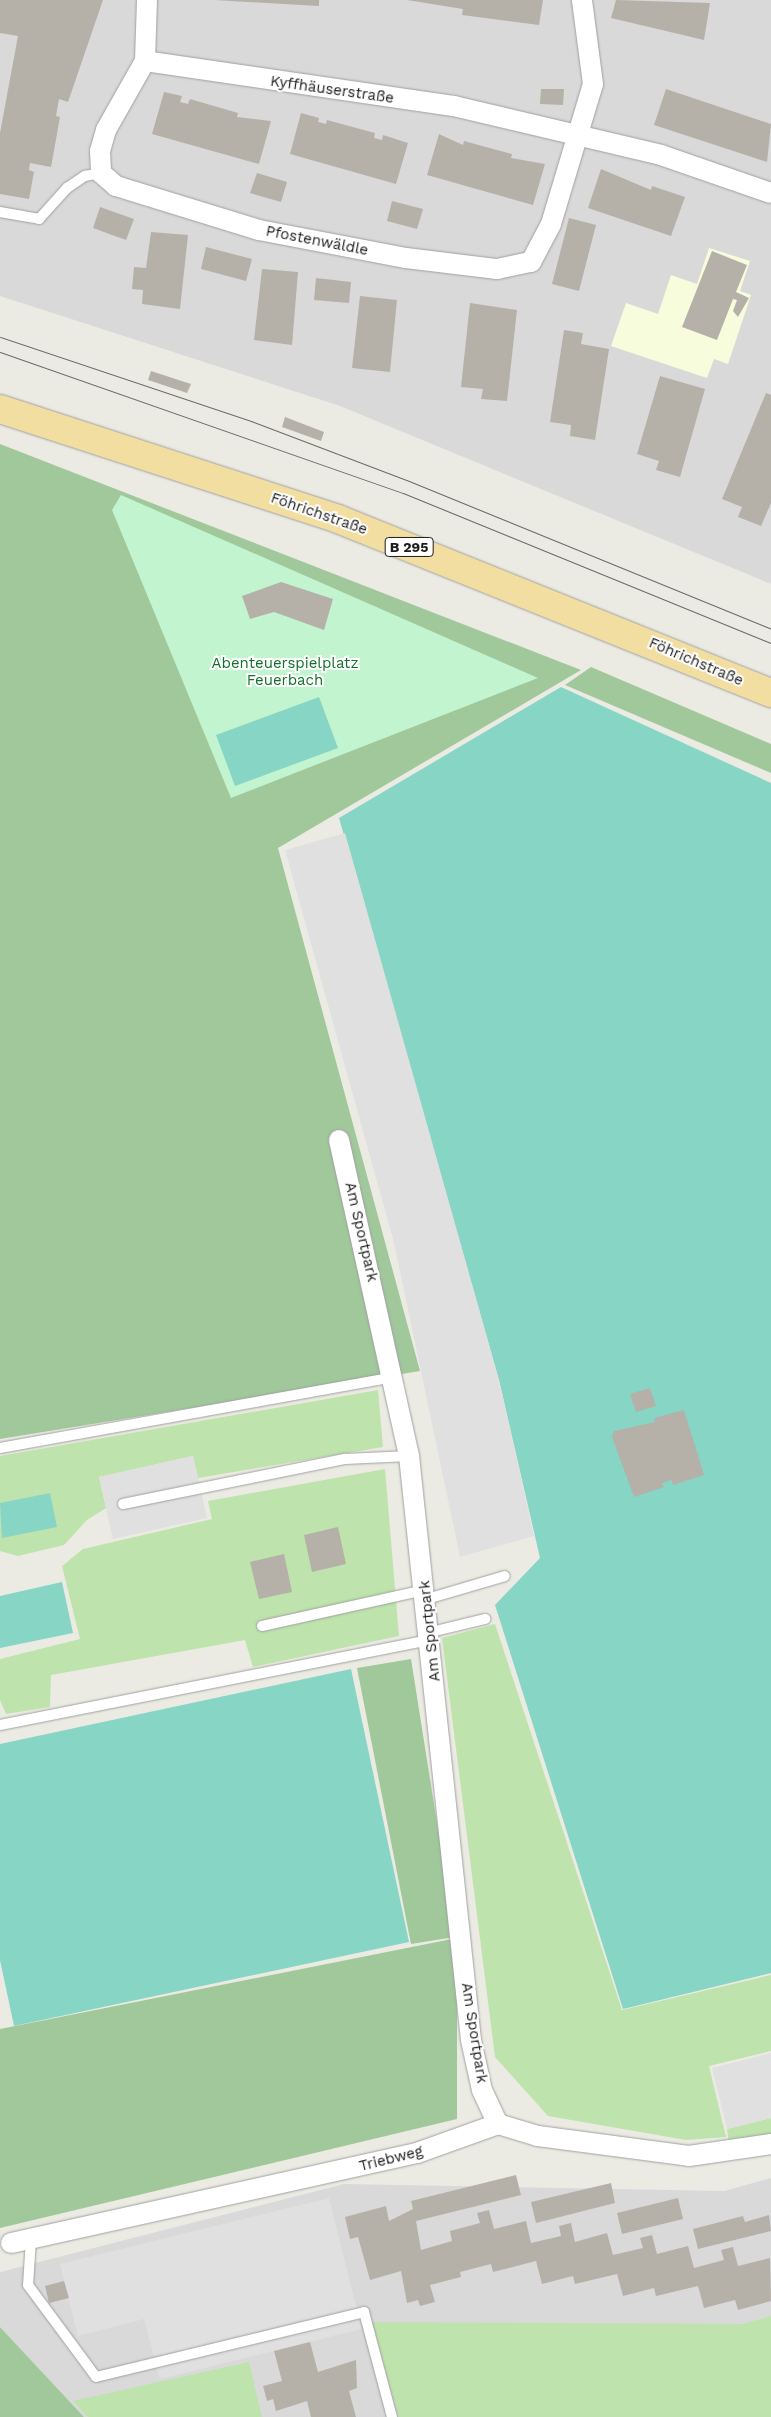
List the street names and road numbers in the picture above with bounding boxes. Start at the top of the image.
street label: Kyffhäuserstraße [269,72,395,108]
street label: Pfostenwäldle [264,222,370,260]
street label: Föhrichstraße [268,489,370,539]
road number: B 295 [384,536,434,558]
street label: Föhrichstraße [646,634,746,690]
street label: Am Sportpark [341,1180,381,1284]
street label: Am Sportpark [416,1579,444,1683]
street label: Am Sportpark [457,1981,491,2085]
street label: Triebweg [357,2142,425,2176]

